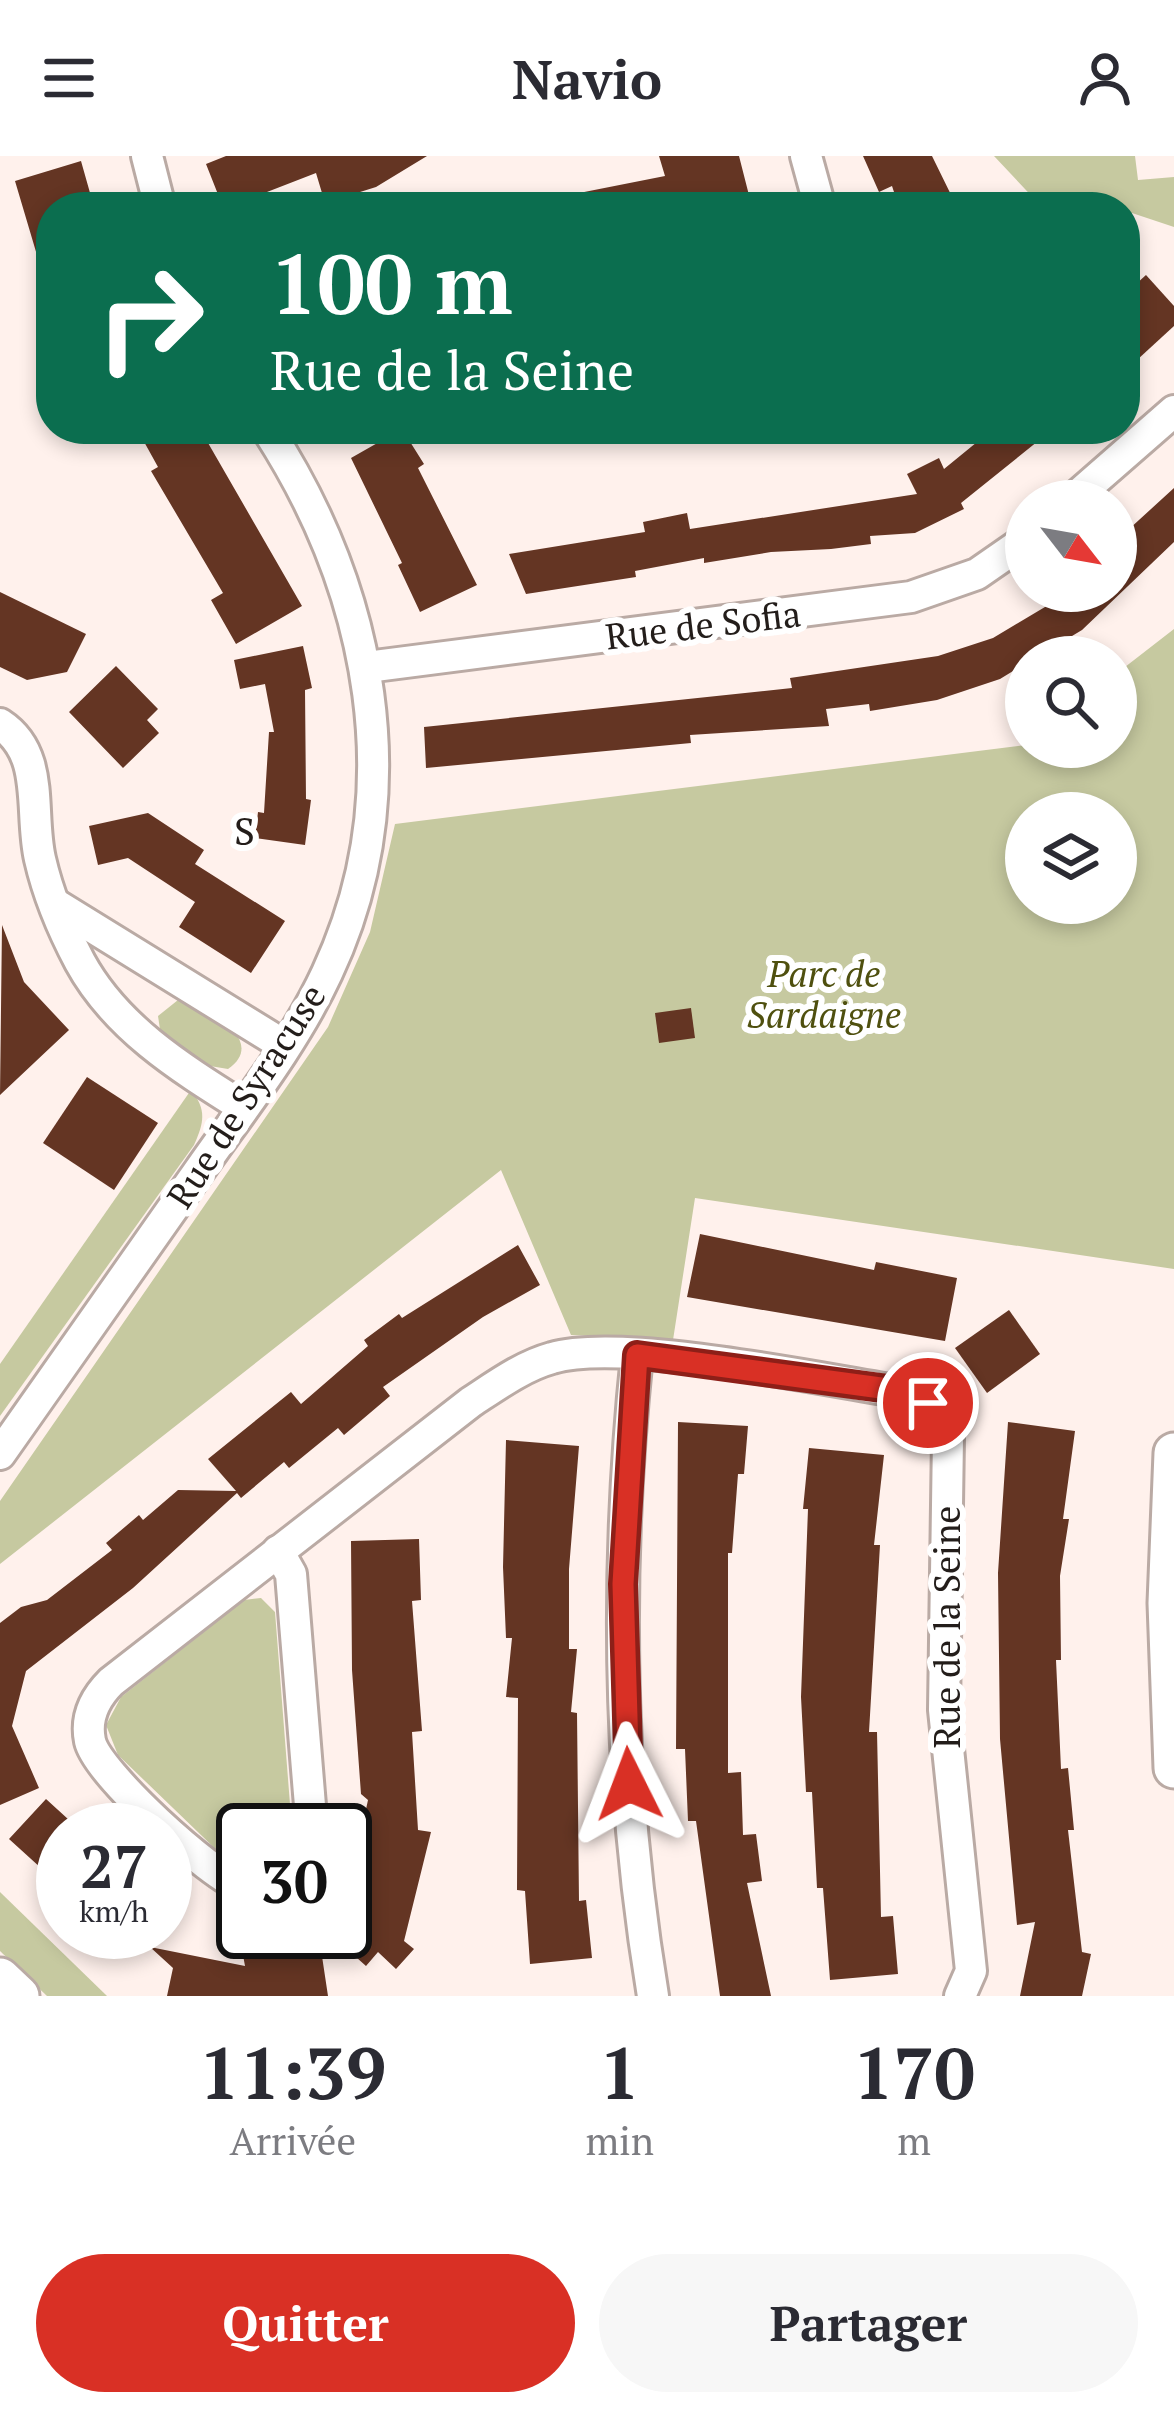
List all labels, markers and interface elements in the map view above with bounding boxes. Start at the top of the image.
text: Navio [512,43,662,114]
icon: menu [36,45,102,111]
icon: person [1072,45,1138,111]
text: 100 m [270,227,513,338]
icon: right [72,240,228,396]
text: Rue de la Seine [270,334,634,405]
north arrow [1005,480,1137,612]
map controls [1005,480,1137,924]
street label: Rue de Sofia [603,589,803,660]
button: search [1005,636,1137,768]
button: layers [1005,792,1137,924]
district label: S [234,804,258,856]
park label: Parc de Sardaigne [747,950,901,1038]
street label: Rue de Syracuse [156,975,336,1217]
pin [877,1352,979,1454]
icon: arrive [895,1370,961,1436]
street label: Rue de la Seine [923,1506,970,1748]
position arrow [566,1721,692,1847]
speed limit sign: 30 [216,1803,372,1959]
text: 27 [80,1826,148,1905]
text: km/h [79,1891,149,1931]
text: 11:39 [199,2024,386,2120]
text: 1 [599,2024,640,2120]
text: 170 [853,2024,975,2120]
text: Arrivée [229,2114,356,2166]
text: min [585,2114,654,2166]
text: m [897,2114,931,2166]
button: Quitter [36,2254,575,2392]
button: Partager [599,2254,1138,2392]

